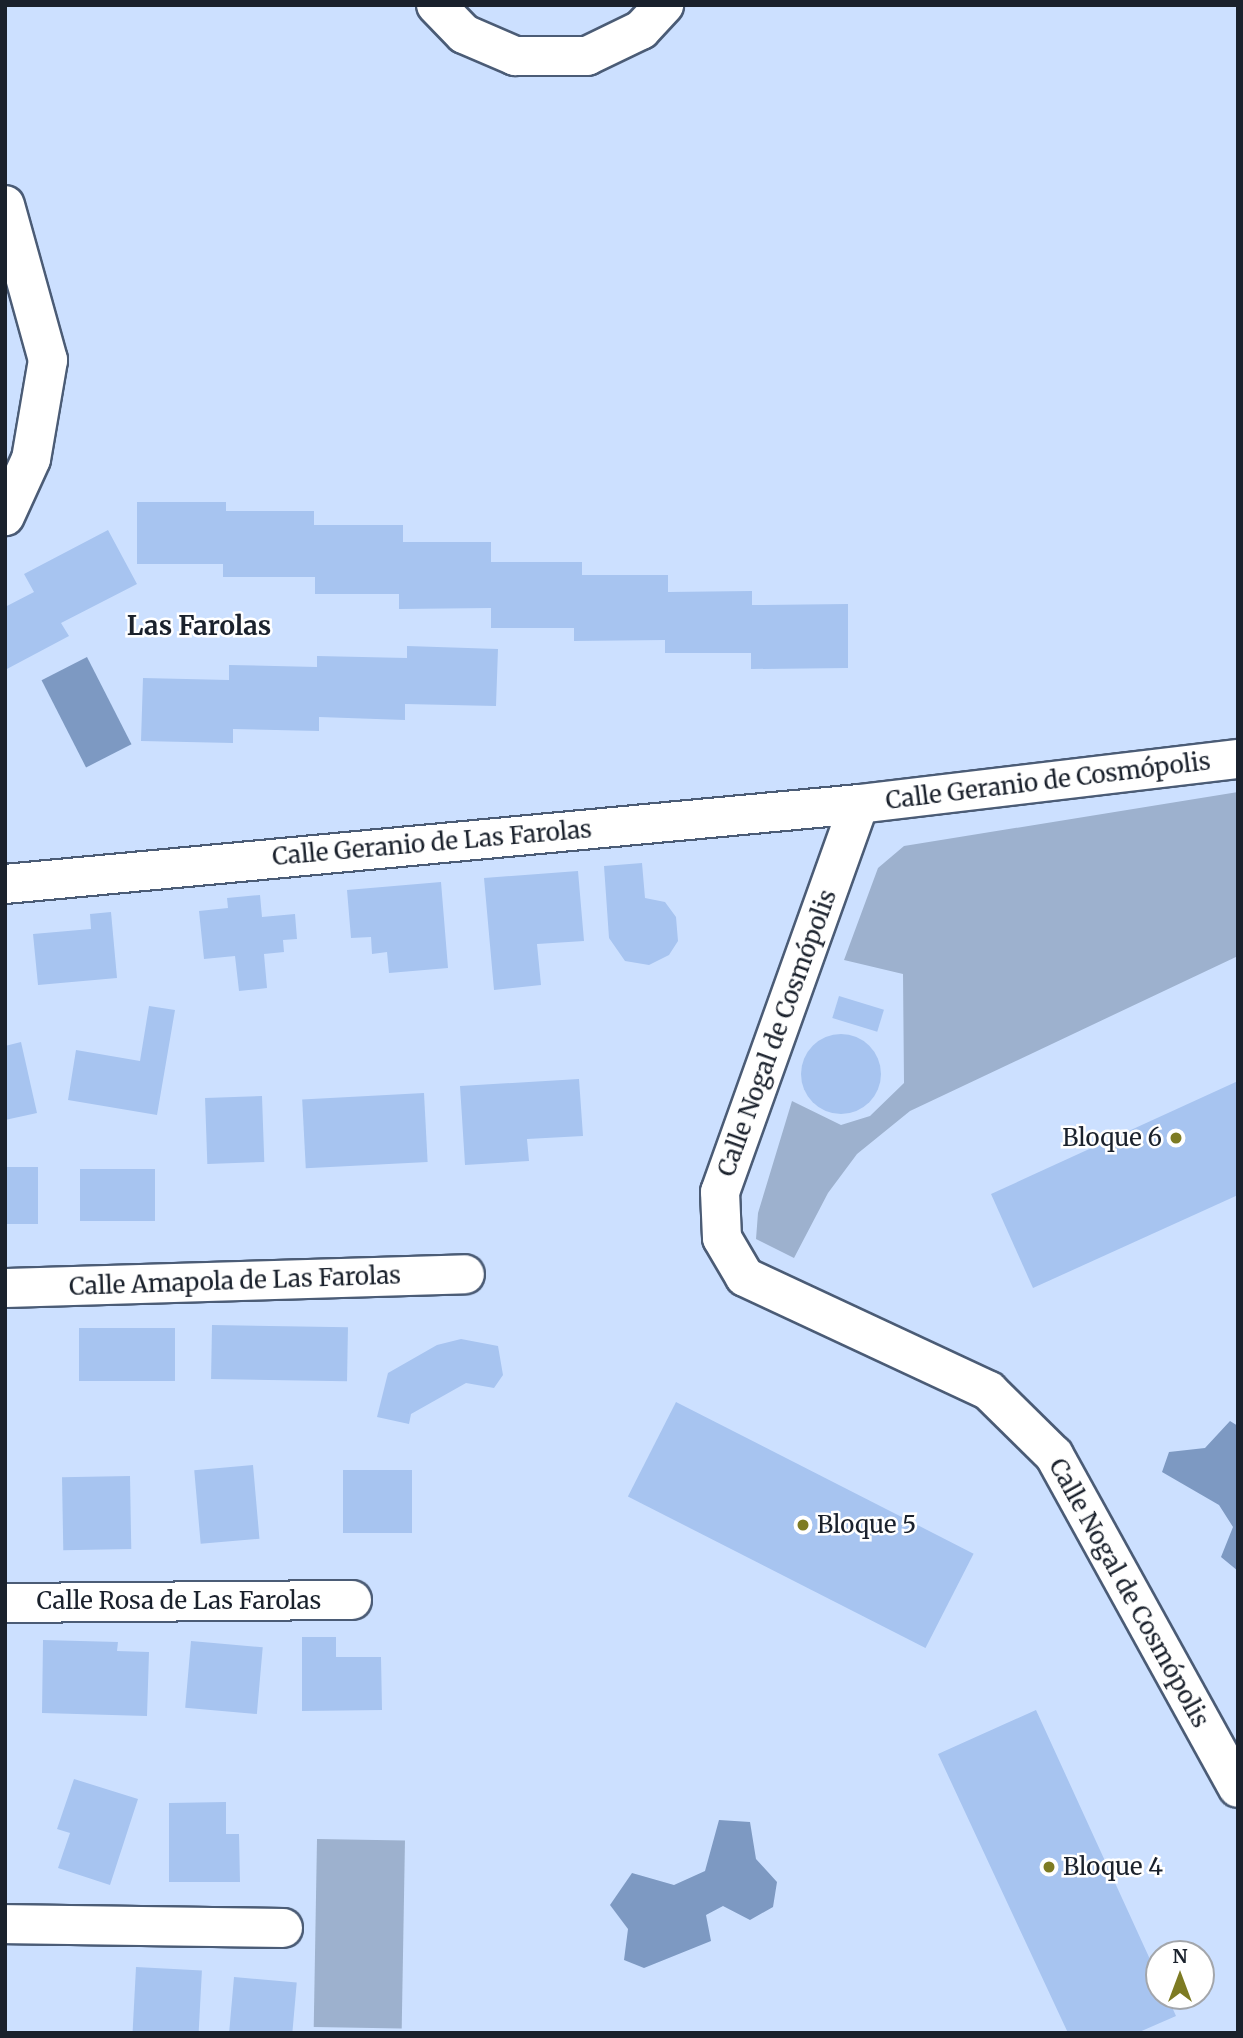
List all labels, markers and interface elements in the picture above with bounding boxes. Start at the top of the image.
district label: Las Farolas [127,610,271,642]
street label: Calle Geranio de Cosmópolis [884,747,1212,815]
street label: Calle Geranio de Las Farolas [271,815,593,871]
street label: Calle Nogal de Cosmópolis [712,886,842,1180]
place label: Bloque 6 [1062,1124,1162,1152]
marker: Bloque 6 [1168,1130,1184,1146]
street label: Calle Amapola de Las Farolas [69,1261,401,1301]
street label: Calle Nogal de Cosmópolis [1043,1454,1215,1732]
place label: Bloque 5 [817,1511,916,1539]
marker: Bloque 5 [795,1517,811,1533]
street label: Calle Rosa de Las Farolas [37,1587,321,1615]
place label: Bloque 4 [1063,1853,1163,1881]
marker: Bloque 4 [1041,1859,1057,1875]
north arrow [1145,1940,1215,2010]
text: N [1172,1944,1188,1968]

